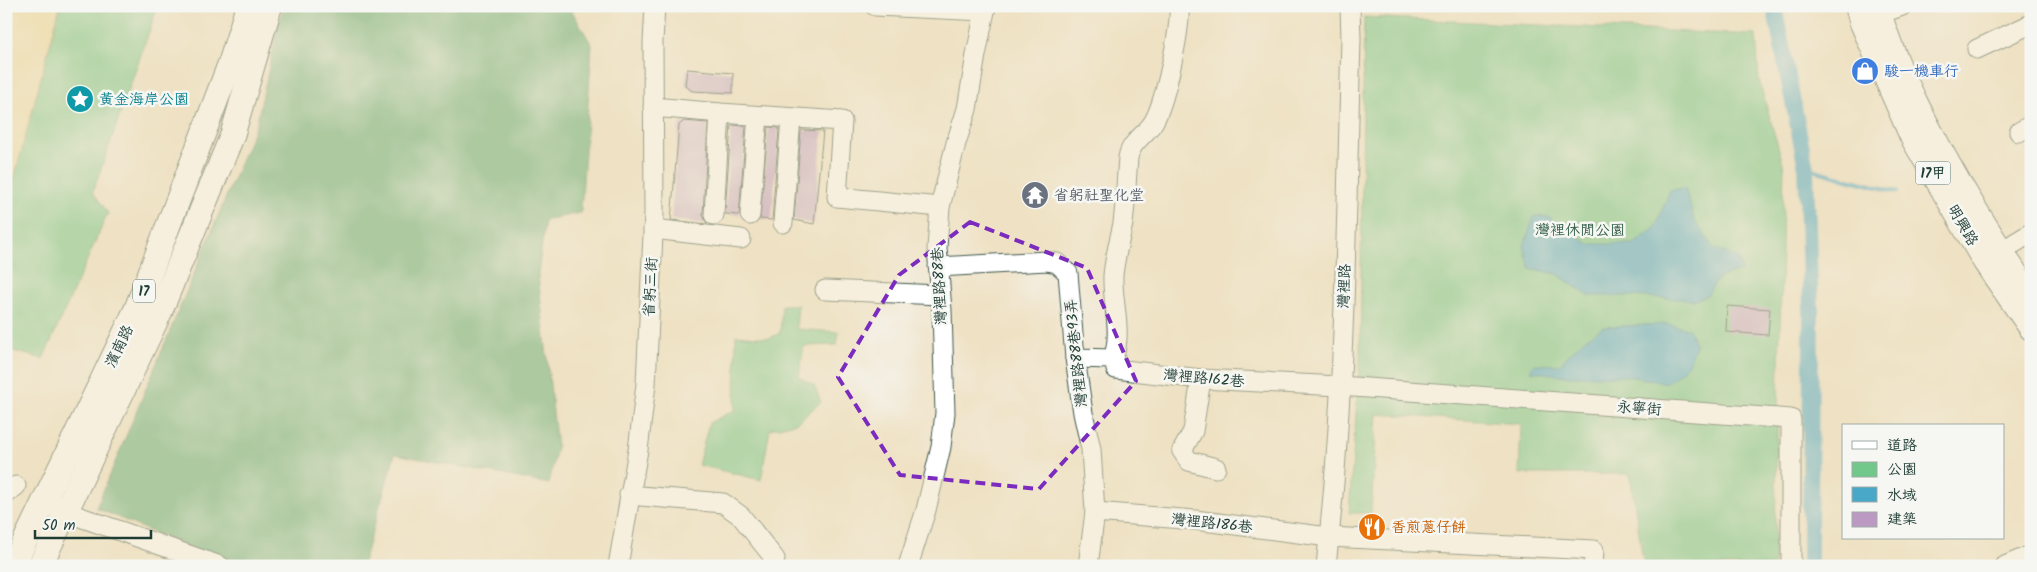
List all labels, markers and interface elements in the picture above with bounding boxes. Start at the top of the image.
shop icon: 駿一機車行 [1850,56,1880,86]
place label: 駿一機車行 [1884,60,1959,84]
place icon: 黃金海岸公園 [65,84,95,114]
place label: 黃金海岸公園 [99,88,189,112]
road number: 17甲 [1916,162,1950,184]
temple icon: 省躬社聖化堂 [1020,180,1050,210]
place label: 省躬社聖化堂 [1054,184,1144,208]
street label: 明興路 [1940,200,1984,251]
park label: 灣裡休閒公園 [1535,219,1625,243]
street label: 灣裡路88巷 [926,246,954,326]
street label: 省躬三街 [637,256,665,318]
street label: 灣裡路 [1332,263,1358,309]
road number: 17 [133,280,155,302]
street label: 灣裡路88巷93弄 [1059,297,1095,408]
street label: 濱南路 [99,321,141,372]
street label: 灣裡路162巷 [1162,363,1246,395]
street label: 永寧街 [1616,395,1662,423]
legend [1842,424,2004,540]
text: 道路 [1887,434,1917,458]
text: 公園 [1887,458,1917,482]
text: 水域 [1887,484,1917,508]
scale bar [35,507,151,539]
street label: 灣裡路186巷 [1170,508,1254,540]
text: 建築 [1887,508,1917,532]
restaurant icon: 香煎蔥仔餅 [1357,512,1387,542]
text: 50 m [42,514,76,538]
place label: 香煎蔥仔餅 [1391,516,1466,540]

